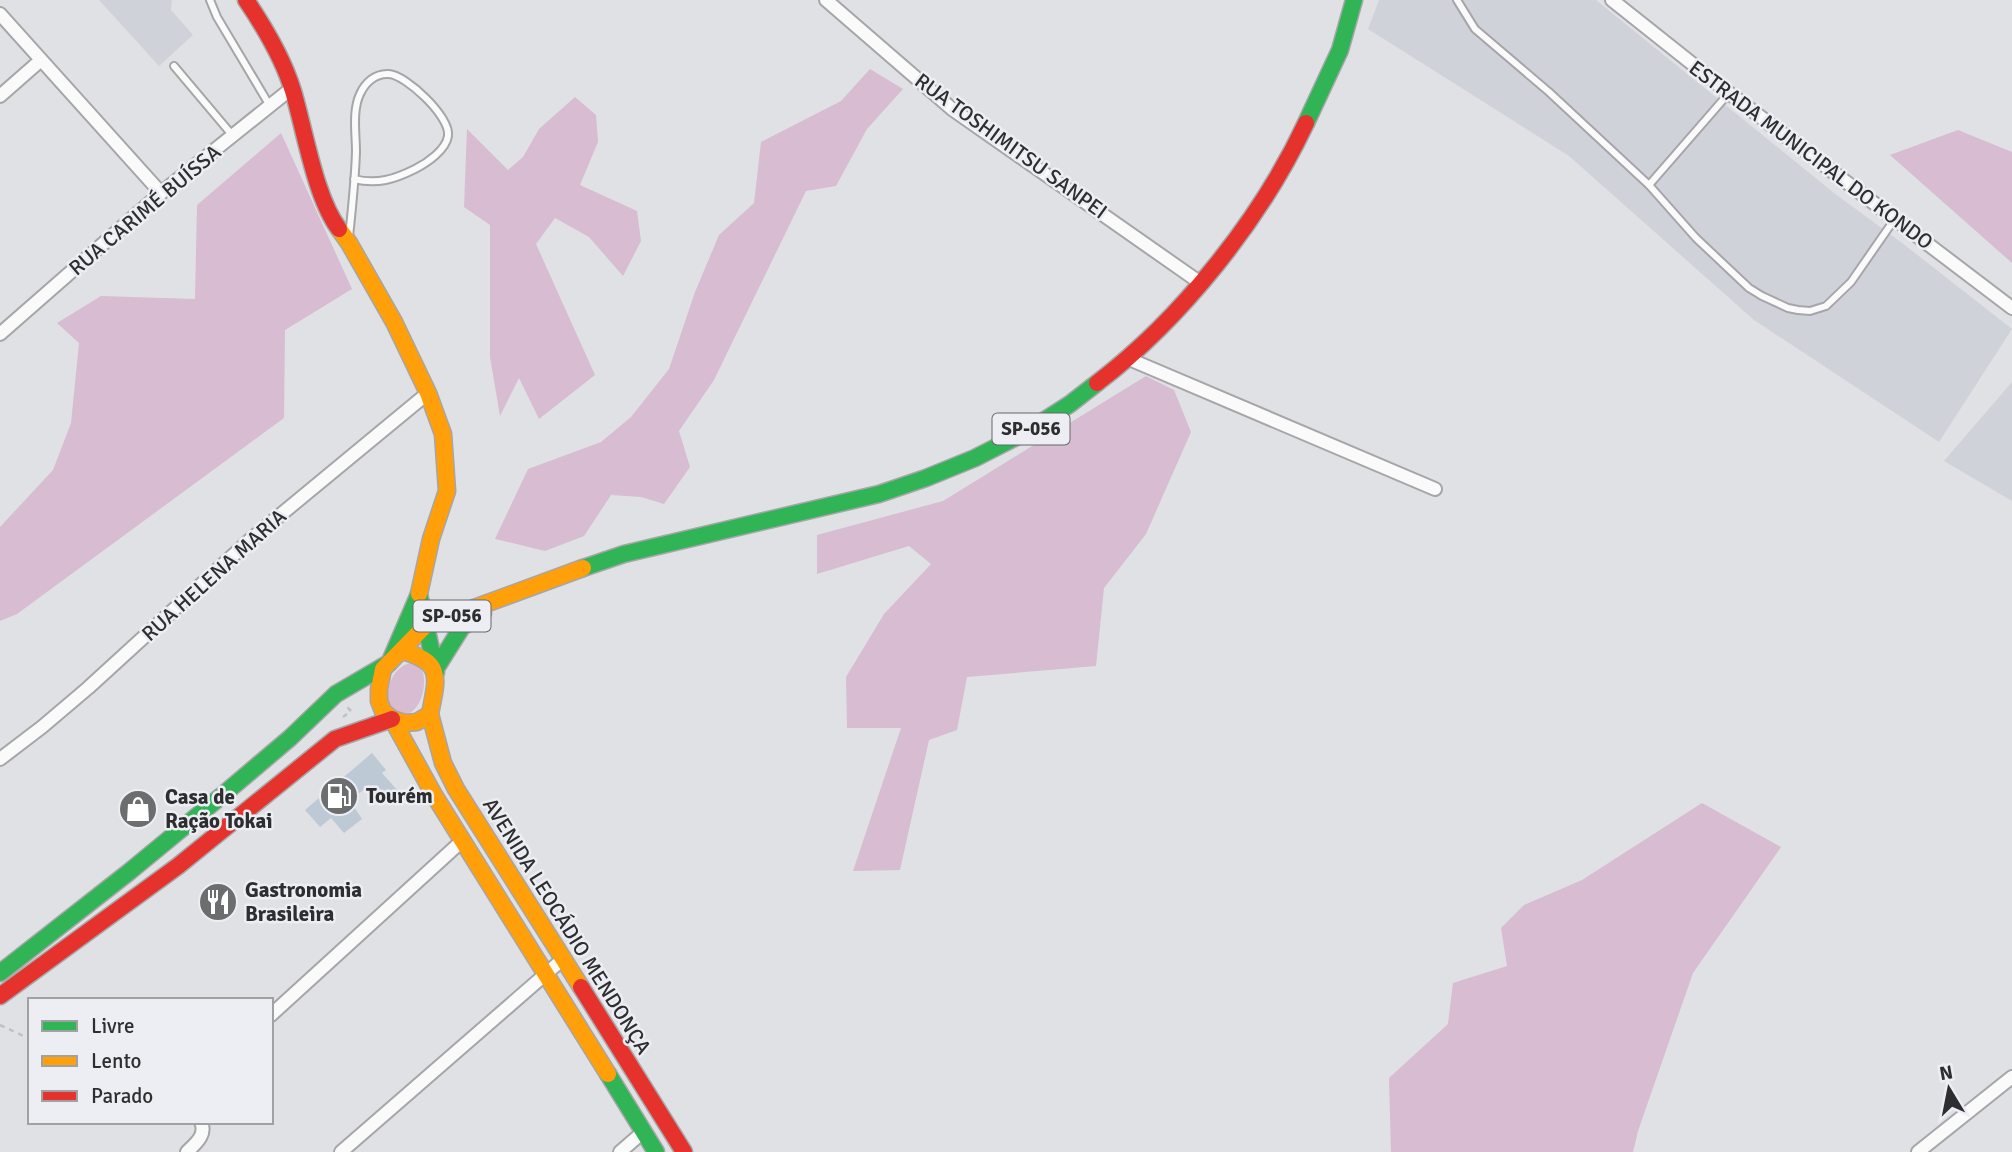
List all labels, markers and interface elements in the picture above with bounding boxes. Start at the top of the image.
street label: ESTRADA MUNICIPAL DO KONDO [1684,55,1938,255]
street label: RUA TOSHIMITSU SANPEI [910,67,1112,225]
street label: RUA CARIMÉ BUÍSSA [64,139,226,281]
road number: SP-056 [992,414,1070,444]
street label: RUA HELENA MARIA [136,503,292,647]
road number: SP-056 [414,600,490,632]
fuel station icon: Tourém [318,775,360,817]
place label: Tourém [366,783,433,809]
place label: Casa de Ração Tokai [165,784,273,834]
shop icon: Casa de Ração Tokai [117,788,159,830]
street label: AVENIDA LEOCÁDIO MENDONÇA [477,793,657,1059]
place label: Gastronomia Brasileira [245,877,362,927]
restaurant icon: Gastronomia Brasileira [197,881,239,923]
legend [28,998,273,1124]
text: Livre [91,1013,134,1039]
text: Lento [91,1048,141,1074]
north arrow [1914,1054,1984,1124]
text: N [1938,1060,1955,1086]
text: Parado [91,1083,153,1109]

